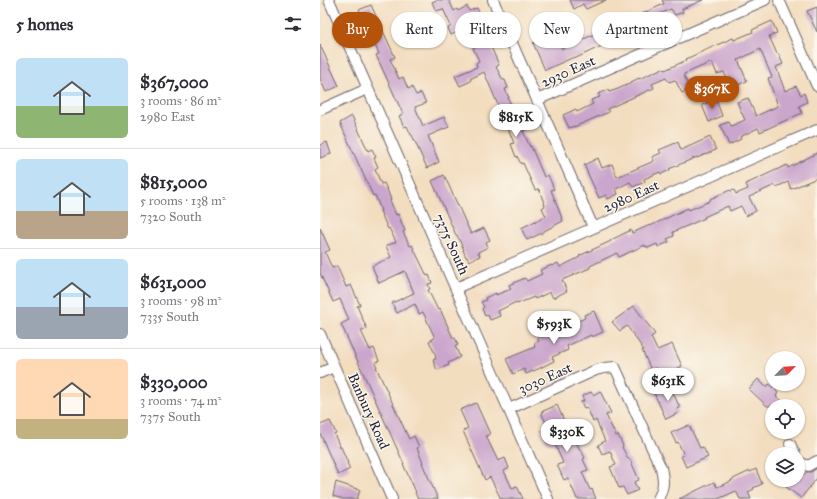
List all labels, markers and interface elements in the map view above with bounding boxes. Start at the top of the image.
chip: Buy [332,12,383,48]
chip: Rent [391,12,447,48]
chip: Filters [455,12,521,48]
chip: New [529,12,584,48]
chip: Apartment [592,12,682,48]
icon: filters [282,13,304,35]
text: 5 homes [16,14,73,35]
street label: 2930 East [539,52,598,91]
text: $367,000 [140,72,209,93]
icon: home [48,74,96,122]
pin: $367K [684,76,740,110]
text: $367K [694,81,730,97]
text: 3 rooms · 86 m² [140,93,221,109]
pin: $815K [488,104,544,138]
text: 2980 East [140,109,195,125]
text: $815K [498,109,534,125]
text: $815,000 [140,172,207,193]
icon: home [48,175,96,223]
street label: 2980 East [601,177,662,216]
text: 5 rooms · 138 m² [140,193,226,209]
text: 7320 South [140,209,202,225]
street label: 7375 South [430,211,473,278]
text: $631,000 [140,272,207,293]
icon: home [48,275,96,323]
text: 3 rooms · 98 m² [140,293,222,309]
text: 7335 South [140,309,199,325]
pin: $593K [526,311,582,345]
text: $593K [536,316,572,332]
north arrow [765,351,805,391]
map controls [765,351,805,487]
street label: 3030 East [516,359,575,398]
pin: $631K [640,368,696,402]
street label: Banbury Road [344,370,393,452]
text: $330,000 [140,372,208,393]
text: $631K [651,373,685,389]
icon: home [48,375,96,423]
text: 3 rooms · 74 m² [140,393,222,409]
button: locate [765,399,805,439]
text: 7375 South [140,409,201,425]
pin: $330K [539,419,595,453]
text: $330K [550,424,585,440]
button: layers [765,447,805,487]

